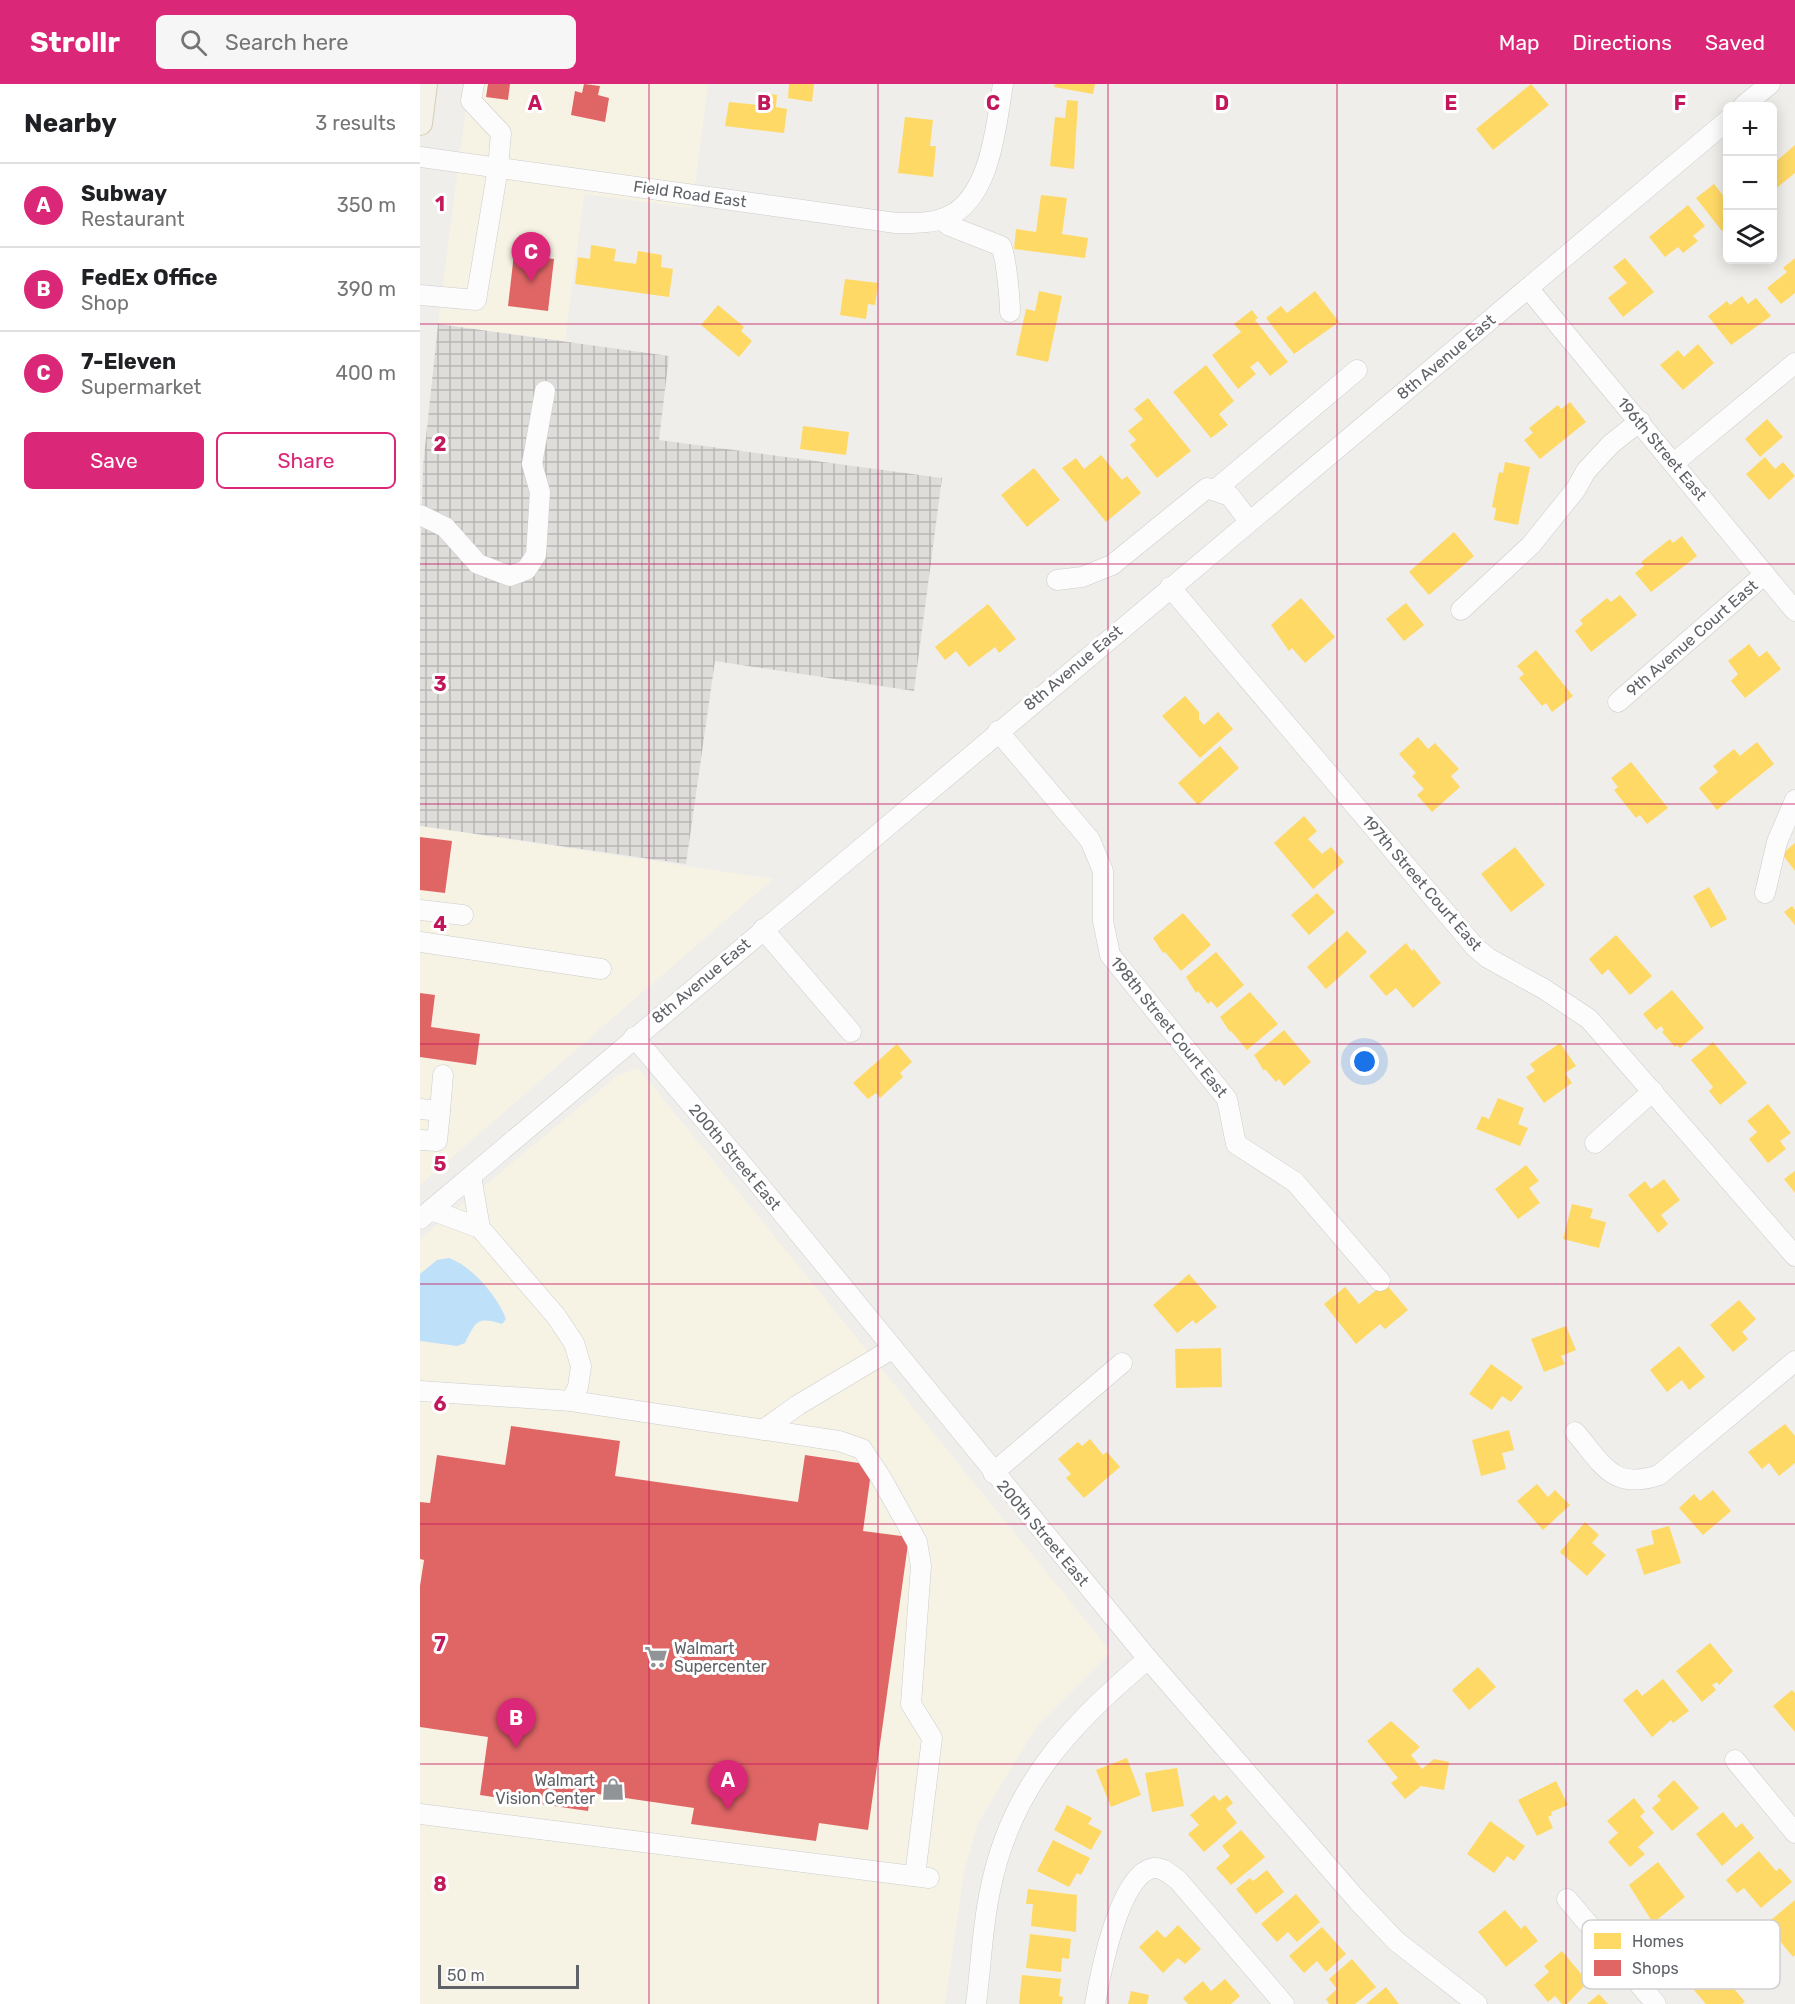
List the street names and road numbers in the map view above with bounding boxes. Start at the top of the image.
street label: Field Road East [632,177,748,211]
street label: 8th Avenue East [1393,310,1499,404]
street label: 196th Street East [1613,394,1711,504]
street label: 9th Avenue Court East [1623,576,1761,700]
street label: 8th Avenue East [1020,621,1126,715]
street label: 197th Street Court East [1358,811,1486,955]
street label: 8th Avenue East [648,934,754,1028]
street label: 198th Street Court East [1106,953,1232,1101]
street label: 200th Street East [685,1100,785,1214]
street label: 200th Street East [993,1476,1093,1590]

